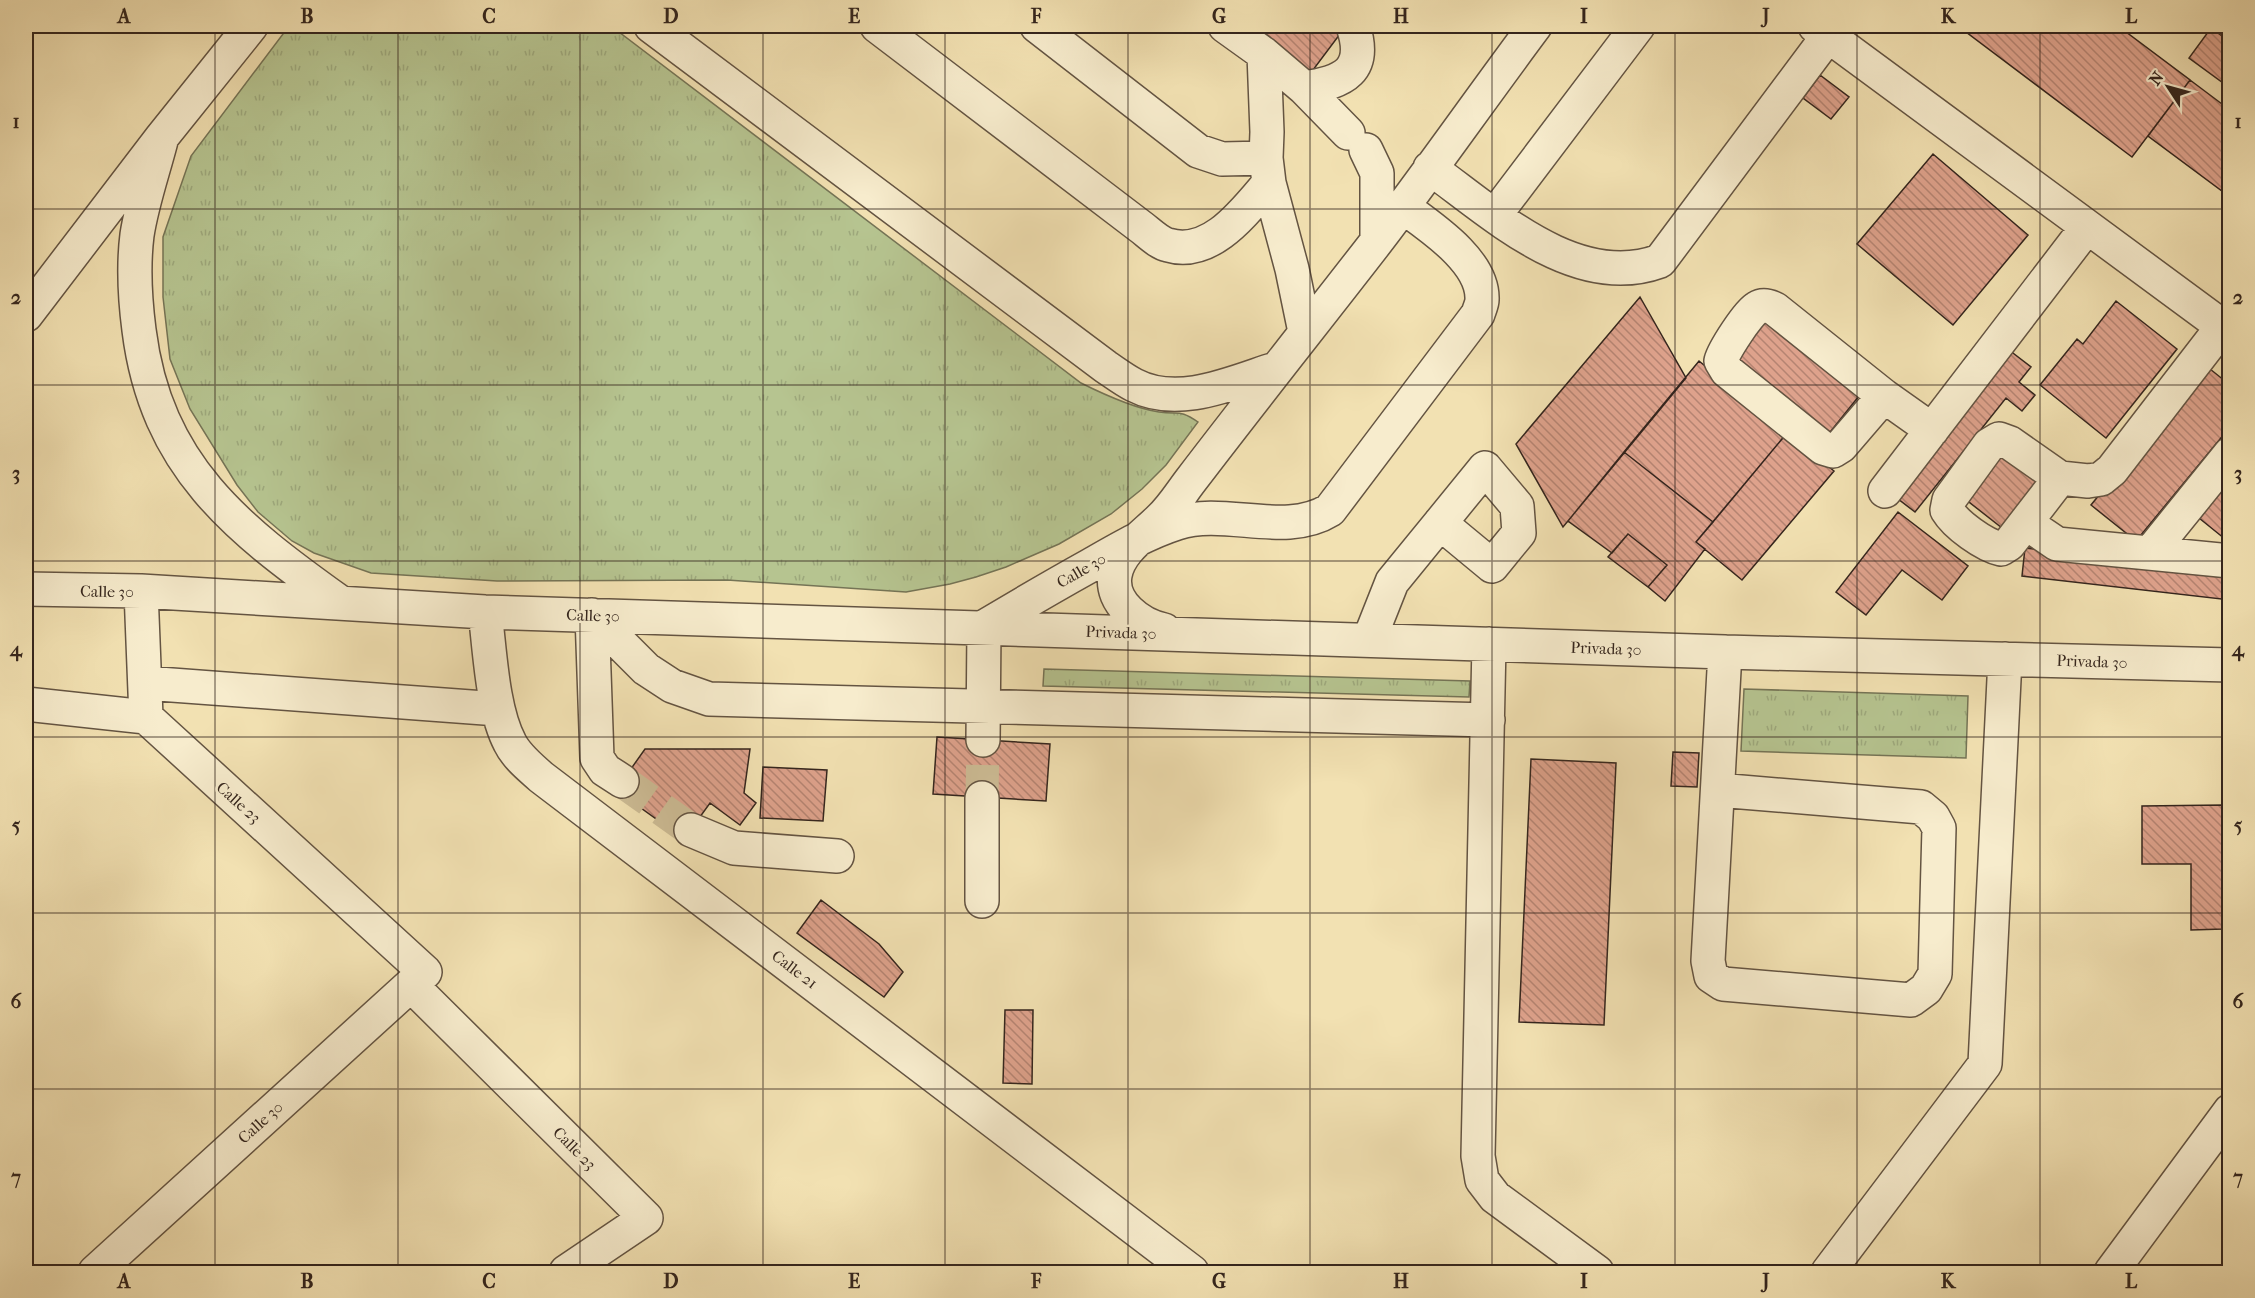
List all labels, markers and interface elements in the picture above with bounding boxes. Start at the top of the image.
text: A [116,5,132,28]
text: B [300,5,314,28]
text: C [482,5,496,28]
text: D [663,5,679,28]
text: E [848,5,860,28]
text: F [1030,5,1042,28]
text: G [1212,5,1226,28]
text: H [1393,5,1409,28]
text: I [1580,5,1588,28]
text: J [1760,5,1770,28]
text: K [1941,5,1957,28]
text: L [2125,5,2138,28]
north arrow [2138,57,2198,117]
text: N [2145,67,2168,89]
text: 1 [12,110,20,133]
text: 1 [2234,110,2242,133]
text: 2 [11,286,21,309]
text: 2 [2233,286,2243,309]
text: 3 [12,462,20,485]
text: 3 [2234,462,2242,485]
street label: Calle 30 [1053,549,1109,592]
street label: Calle 30 [80,582,134,601]
street label: Calle 30 [566,605,620,626]
street label: Privada 30 [1085,622,1157,643]
text: 4 [9,638,23,662]
street label: Privada 30 [1570,638,1642,659]
text: 4 [2231,638,2245,662]
street label: Privada 30 [2056,651,2128,672]
street label: Calle 23 [213,778,265,827]
text: 5 [12,814,21,837]
text: 5 [2234,814,2243,837]
street label: Calle 21 [768,946,821,993]
text: 6 [11,990,23,1013]
text: 6 [2233,990,2245,1013]
street label: Calle 30 [234,1097,287,1147]
street label: Calle 23 [549,1123,600,1174]
text: 7 [10,1166,21,1189]
text: 7 [2232,1166,2243,1189]
text: A [116,1270,132,1293]
text: B [300,1270,314,1293]
text: C [482,1270,496,1293]
text: D [663,1270,679,1293]
text: E [848,1270,860,1293]
text: F [1030,1270,1042,1293]
text: G [1212,1270,1226,1293]
text: H [1393,1270,1409,1293]
text: I [1580,1270,1588,1293]
text: J [1760,1270,1770,1293]
text: K [1941,1270,1957,1293]
text: L [2125,1270,2138,1293]

